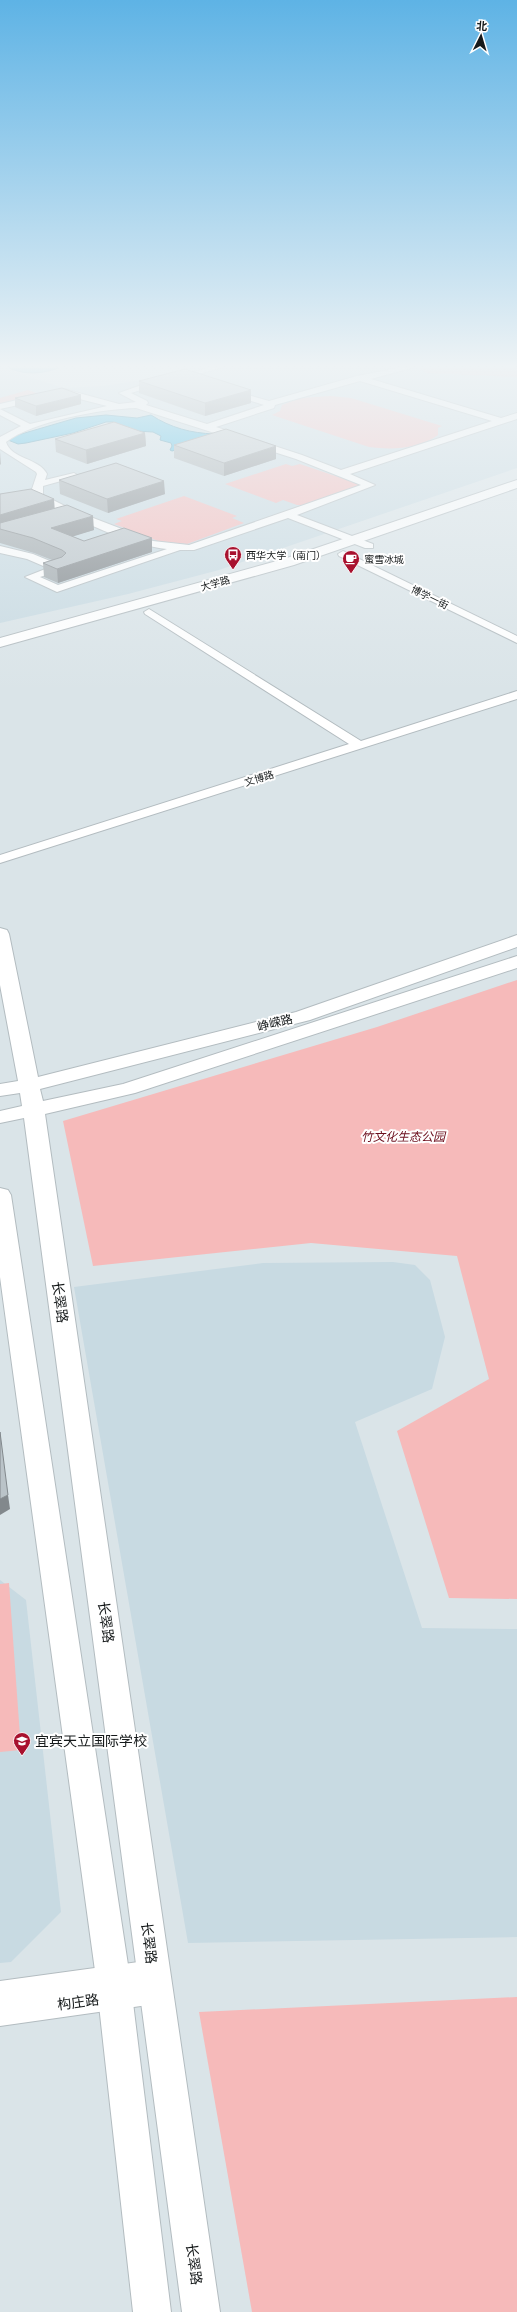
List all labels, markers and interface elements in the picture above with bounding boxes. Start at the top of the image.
north arrow [461,16,501,56]
text: 北 [476,20,488,32]
bus stop icon: 西华大学（南门） [223,545,243,570]
cafe icon: 蜜雪冰城 [341,549,361,574]
place label: 西华大学（南门） [246,550,326,561]
place label: 蜜雪冰城 [364,554,404,565]
street label: 大学路 [199,574,231,593]
street label: 博学一街 [409,584,450,611]
street label: 文博路 [243,769,275,788]
street label: 峥嵘路 [256,1012,294,1034]
park label: 竹文化生态公园 [361,1130,447,1144]
street label: 长翠路 [49,1280,71,1324]
street label: 长翠路 [95,1600,117,1644]
school or university icon: 宜宾天立国际学校 [12,1731,32,1756]
place label: 宜宾天立国际学校 [35,1733,147,1749]
street label: 长翠路 [139,1921,159,1965]
street label: 构庄路 [56,1991,100,2013]
street label: 长翠路 [183,2242,205,2286]

